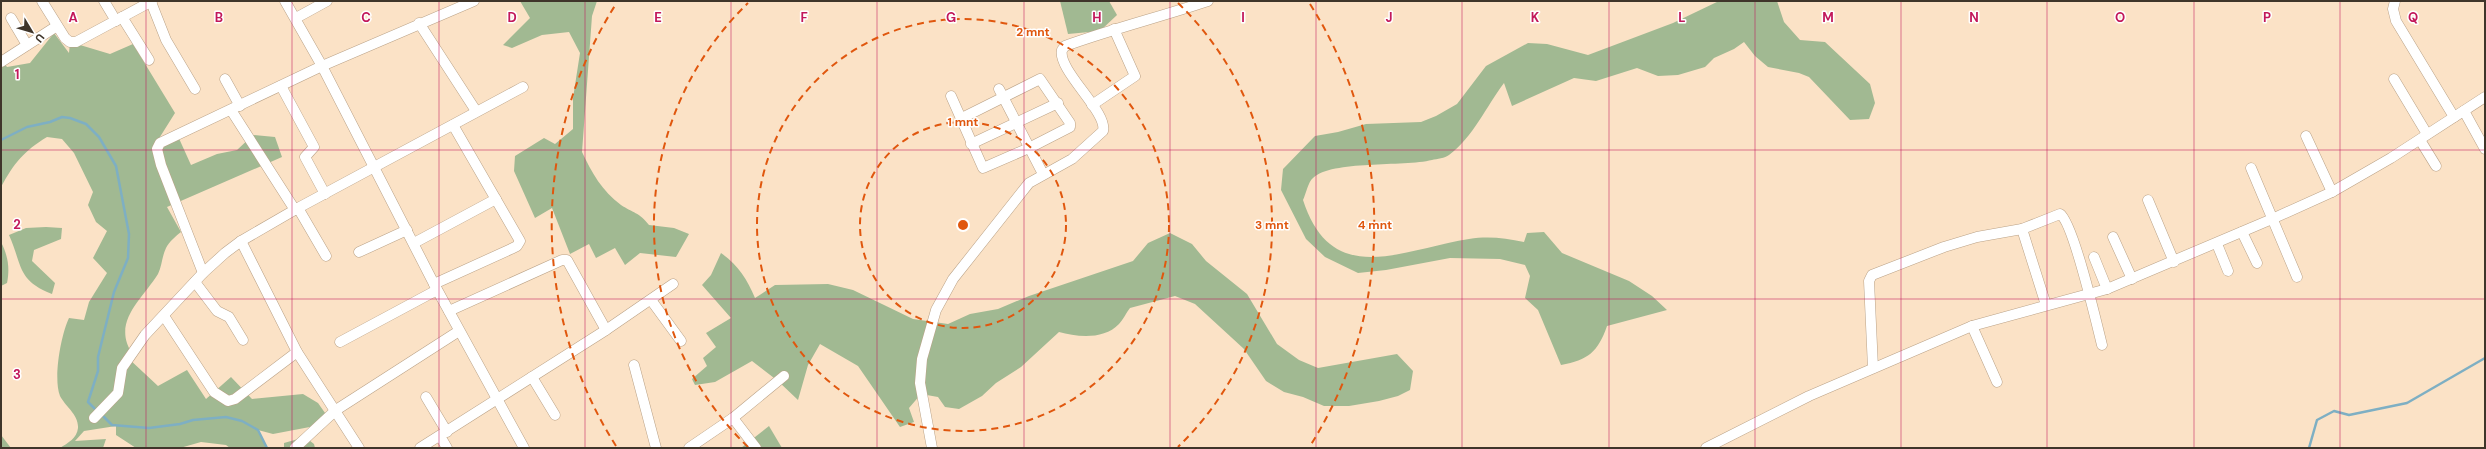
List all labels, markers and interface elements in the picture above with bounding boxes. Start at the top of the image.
text: A [68,9,78,26]
text: B [215,9,223,26]
text: C [361,9,371,26]
text: D [507,9,517,26]
text: E [654,9,662,26]
text: F [800,9,808,26]
text: G [946,9,956,26]
text: H [1092,9,1102,26]
text: I [1241,9,1245,26]
text: J [1385,9,1393,26]
text: K [1531,9,1540,26]
text: L [1678,9,1686,26]
text: M [1822,9,1834,26]
text: N [1969,9,1979,26]
text: O [2115,9,2125,26]
text: P [2263,9,2271,26]
text: Q [2408,9,2418,26]
north arrow [12,12,52,52]
text: 2 mnt [1016,24,1050,40]
text: U [32,31,48,45]
text: 1 [15,66,19,83]
text: 1 mnt [947,114,979,130]
text: 2 [13,216,21,233]
text: 3 mnt [1255,217,1289,233]
text: 4 mnt [1358,217,1392,233]
centre of rings [956,218,970,232]
text: 3 [13,366,21,383]

